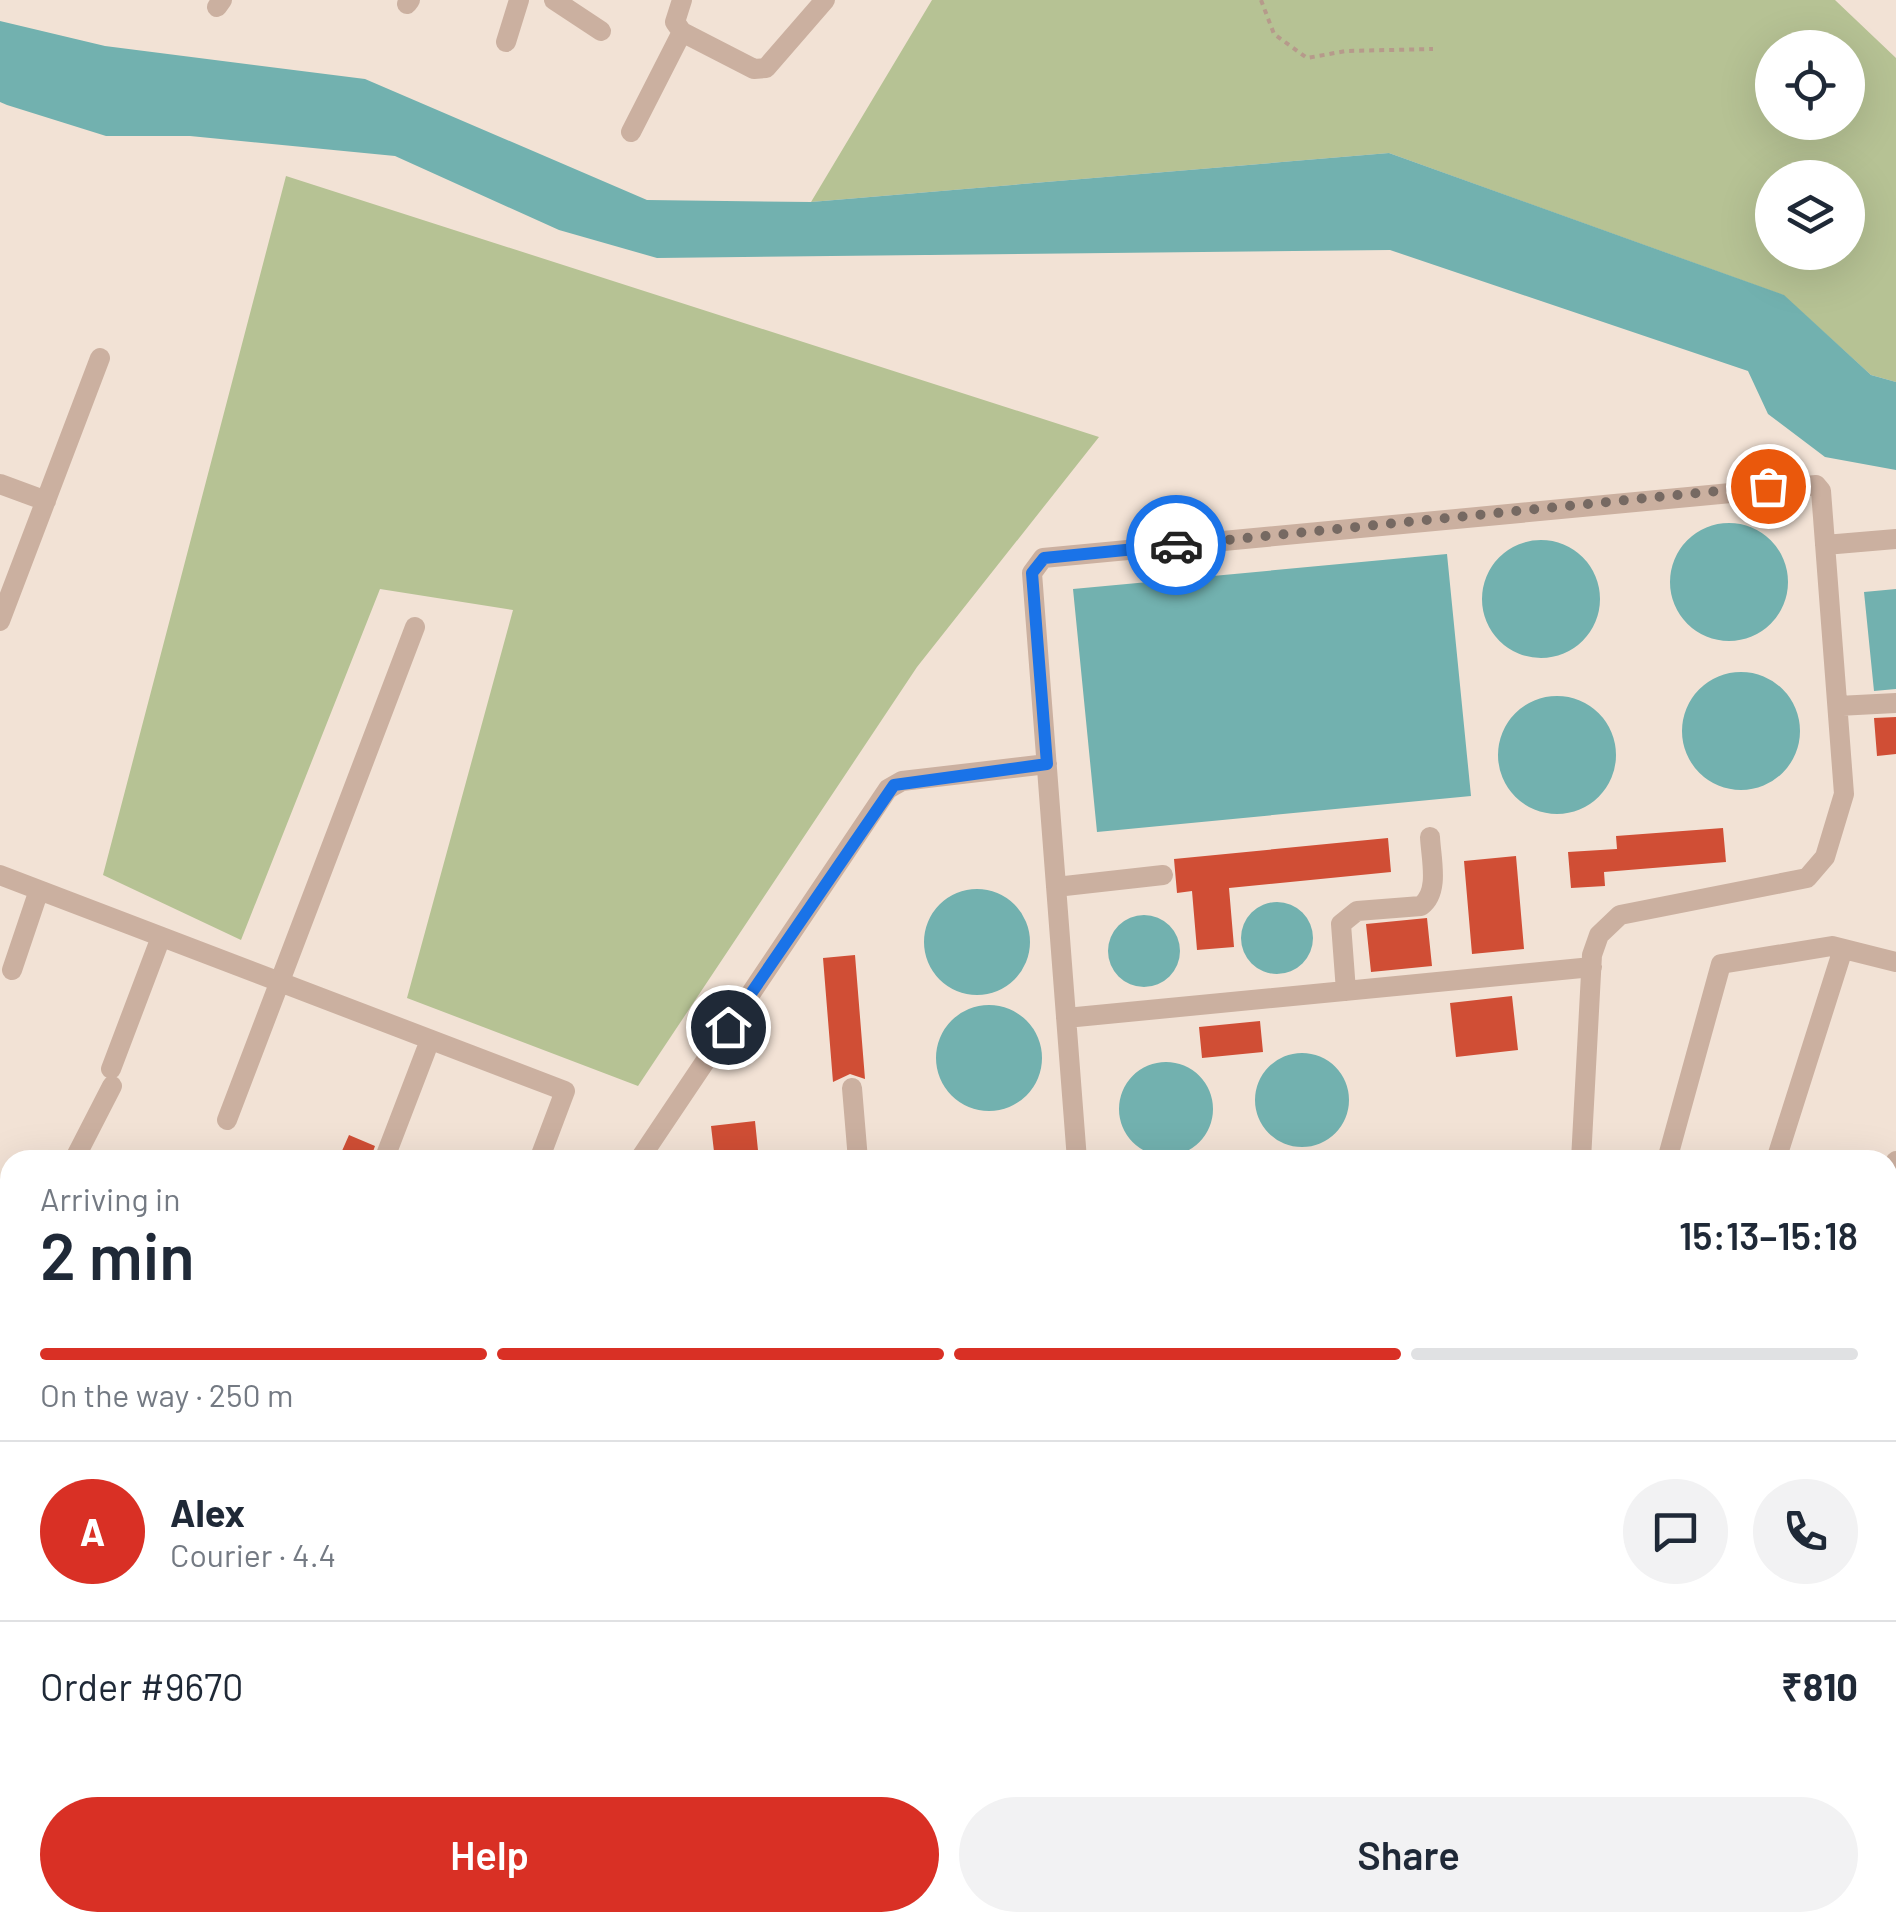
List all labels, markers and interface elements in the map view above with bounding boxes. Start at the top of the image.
map controls [1755,30,1865,270]
button: locate [1755,30,1865,140]
button: layers [1755,160,1865,270]
pin [1726,444,1811,529]
icon: bag [1741,459,1796,514]
courier [1126,495,1226,595]
icon: car [1149,518,1204,573]
pin [686,985,771,1070]
icon: home [701,1000,756,1055]
text: Arriving in [40,1179,180,1217]
text: 15:13–15:18 [1679,1212,1858,1258]
text: 2 min [40,1215,195,1293]
text: On the way · 250 m [40,1375,293,1413]
button: chat [1623,1479,1728,1584]
button: phone [1753,1479,1858,1584]
text: Alex [170,1489,245,1535]
text: A [80,1508,105,1554]
text: Courier · 4.4 [170,1535,336,1573]
text: Order #9670 [40,1663,244,1709]
text: ₹810 [1781,1663,1858,1709]
button: Help [40,1797,939,1912]
button: Share [959,1797,1858,1912]

